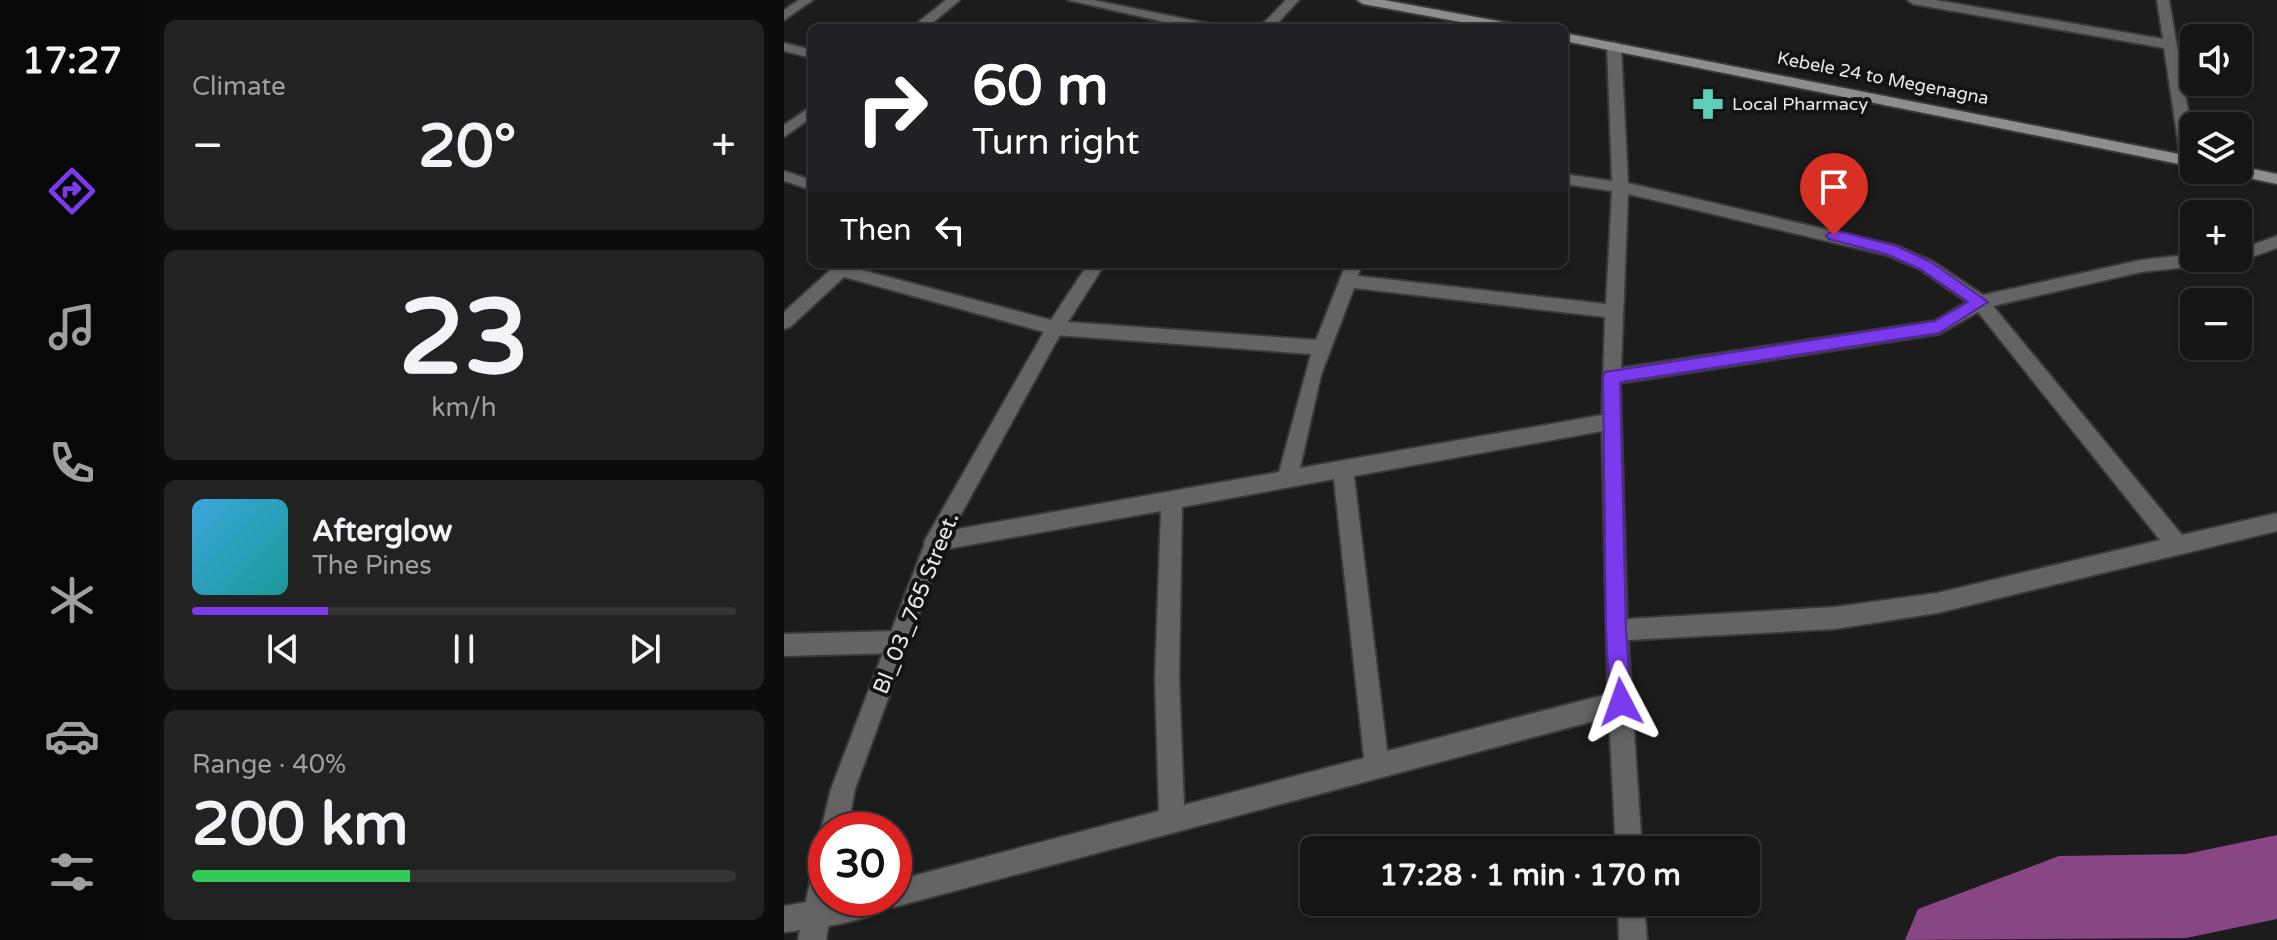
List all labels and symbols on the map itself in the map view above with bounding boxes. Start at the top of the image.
street label: Kebele 24 to Megenagna [1775,47,1991,109]
pharmacy icon: Local Pharmacy [1691,87,1725,121]
place label: Local Pharmacy [1732,93,1868,115]
pin [1800,153,1868,235]
street label: Bl_03_765 Street. [868,509,964,698]
position arrow [1579,660,1663,744]
speed limit sign: 30 [808,812,912,916]

